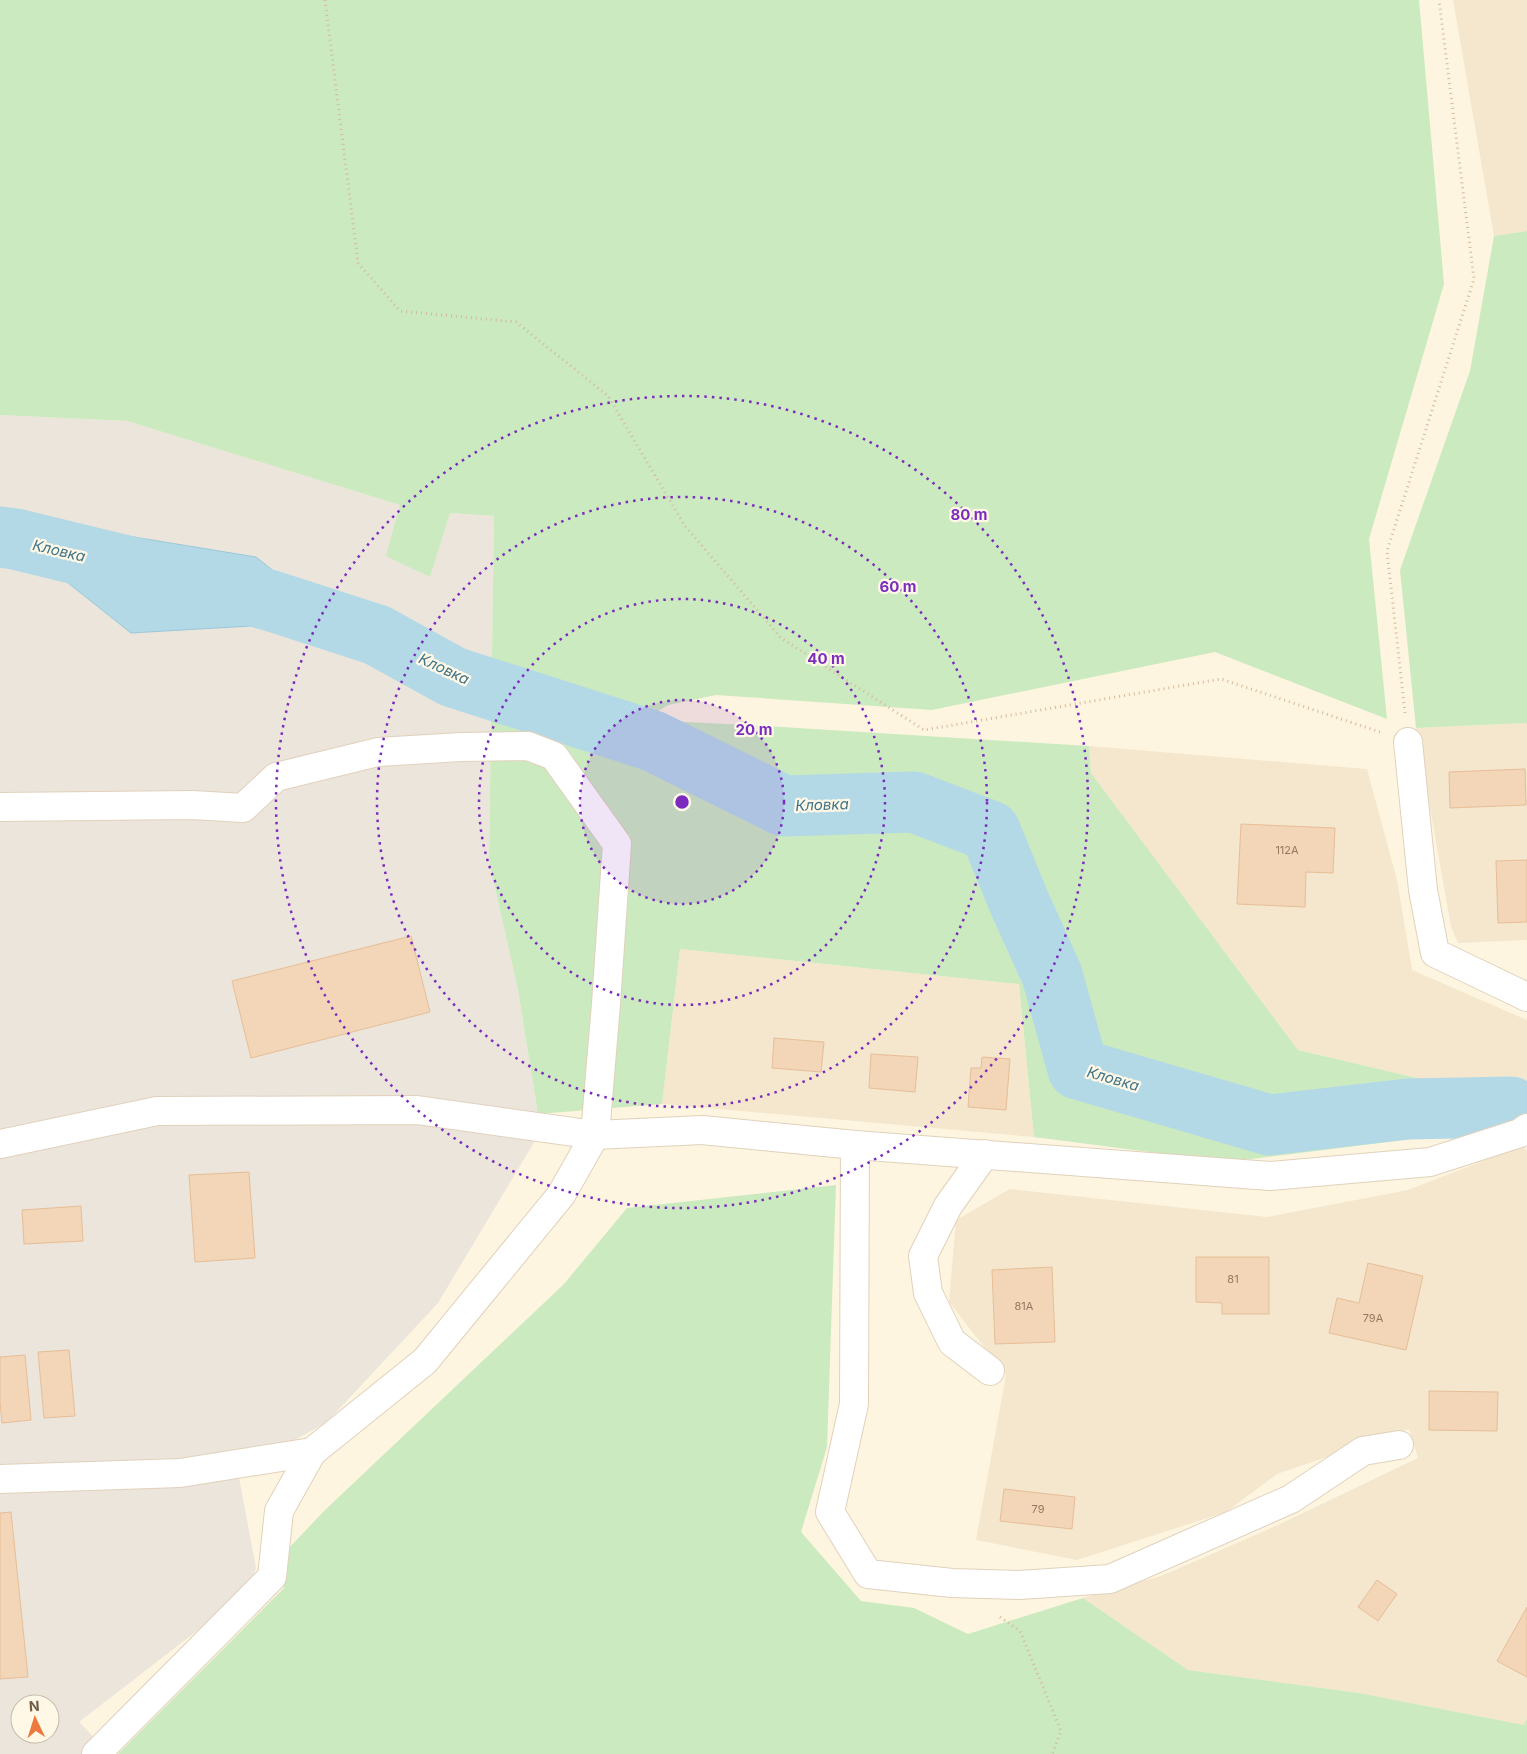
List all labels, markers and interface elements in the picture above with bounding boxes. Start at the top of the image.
text: 80 m [950,505,988,524]
water label: Кловка [31,535,87,566]
text: 60 m [879,577,917,596]
water label: Кловка [416,649,472,688]
text: 40 m [807,649,845,668]
text: 20 m [736,720,772,739]
centre of rings [673,793,691,811]
water label: Кловка [795,794,849,815]
house number: 112А [1275,843,1299,857]
water label: Кловка [1085,1062,1142,1095]
house number: 81 [1227,1272,1239,1286]
house number: 81А [1015,1299,1034,1313]
house number: 79А [1363,1311,1384,1325]
house number: 79 [1032,1502,1045,1516]
north arrow [10,1694,60,1744]
text: N [28,1697,40,1714]

